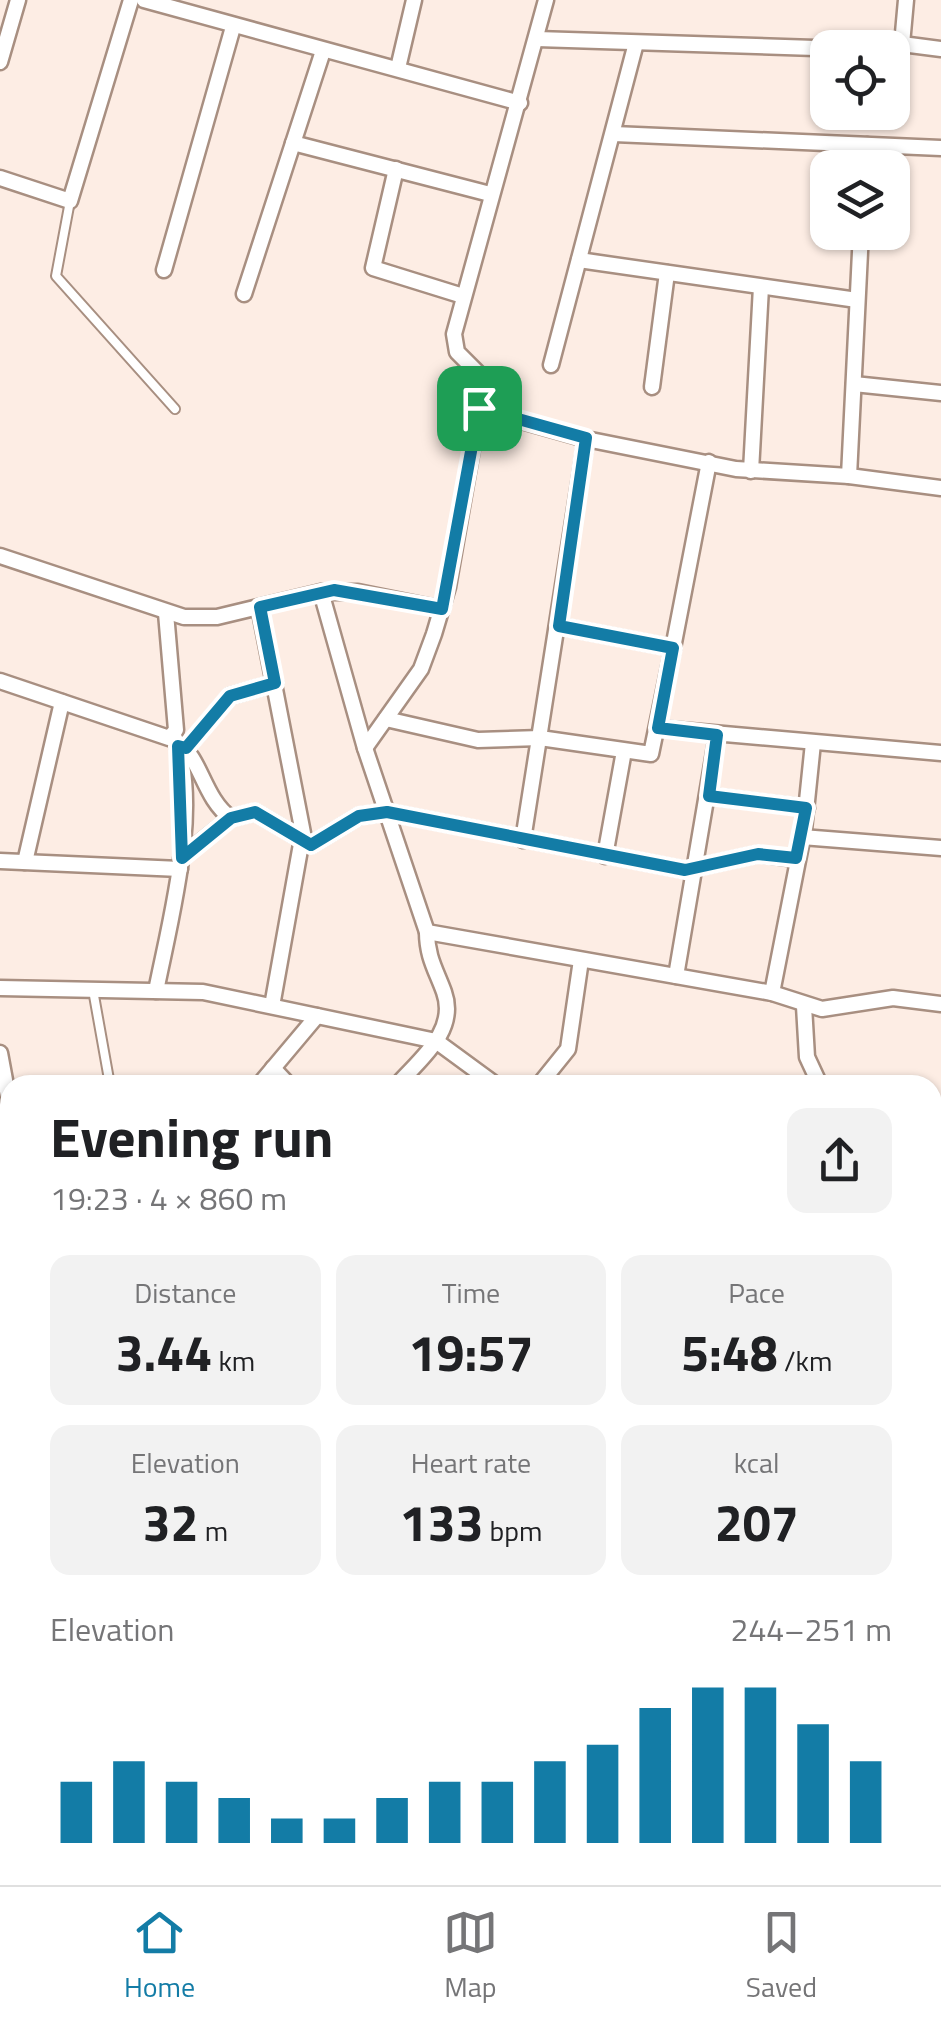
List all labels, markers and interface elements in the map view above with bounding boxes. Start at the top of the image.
map controls [810,30,910,250]
button: locate [810,30,910,130]
button: layers [810,150,910,250]
pin [437,366,522,451]
icon: arrive [452,381,507,436]
text: Evening run [50,1095,333,1178]
button: share [787,1108,892,1213]
text: 19:23 · 4 × 860 m [50,1174,287,1222]
text: Distance [134,1271,236,1314]
text: Time [442,1271,500,1314]
text: Pace [728,1271,785,1314]
text: 3.44 [115,1314,212,1390]
text: 19:57 [409,1314,533,1390]
text: 5:48 [681,1314,778,1390]
text: km [212,1339,255,1382]
text: /km [778,1339,832,1382]
text: Elevation [131,1441,240,1484]
text: Heart rate [411,1441,531,1484]
text: kcal [734,1441,780,1484]
text: 32 [143,1484,199,1560]
text: 133 [399,1484,483,1560]
text: 207 [715,1484,799,1560]
text: m [199,1509,228,1552]
text: bpm [483,1509,543,1552]
text: Elevation [50,1605,174,1653]
text: 244–251 m [730,1605,892,1653]
tab: Home [124,1905,195,2008]
tab: Map [443,1905,498,2008]
tab: Saved [746,1905,817,2008]

